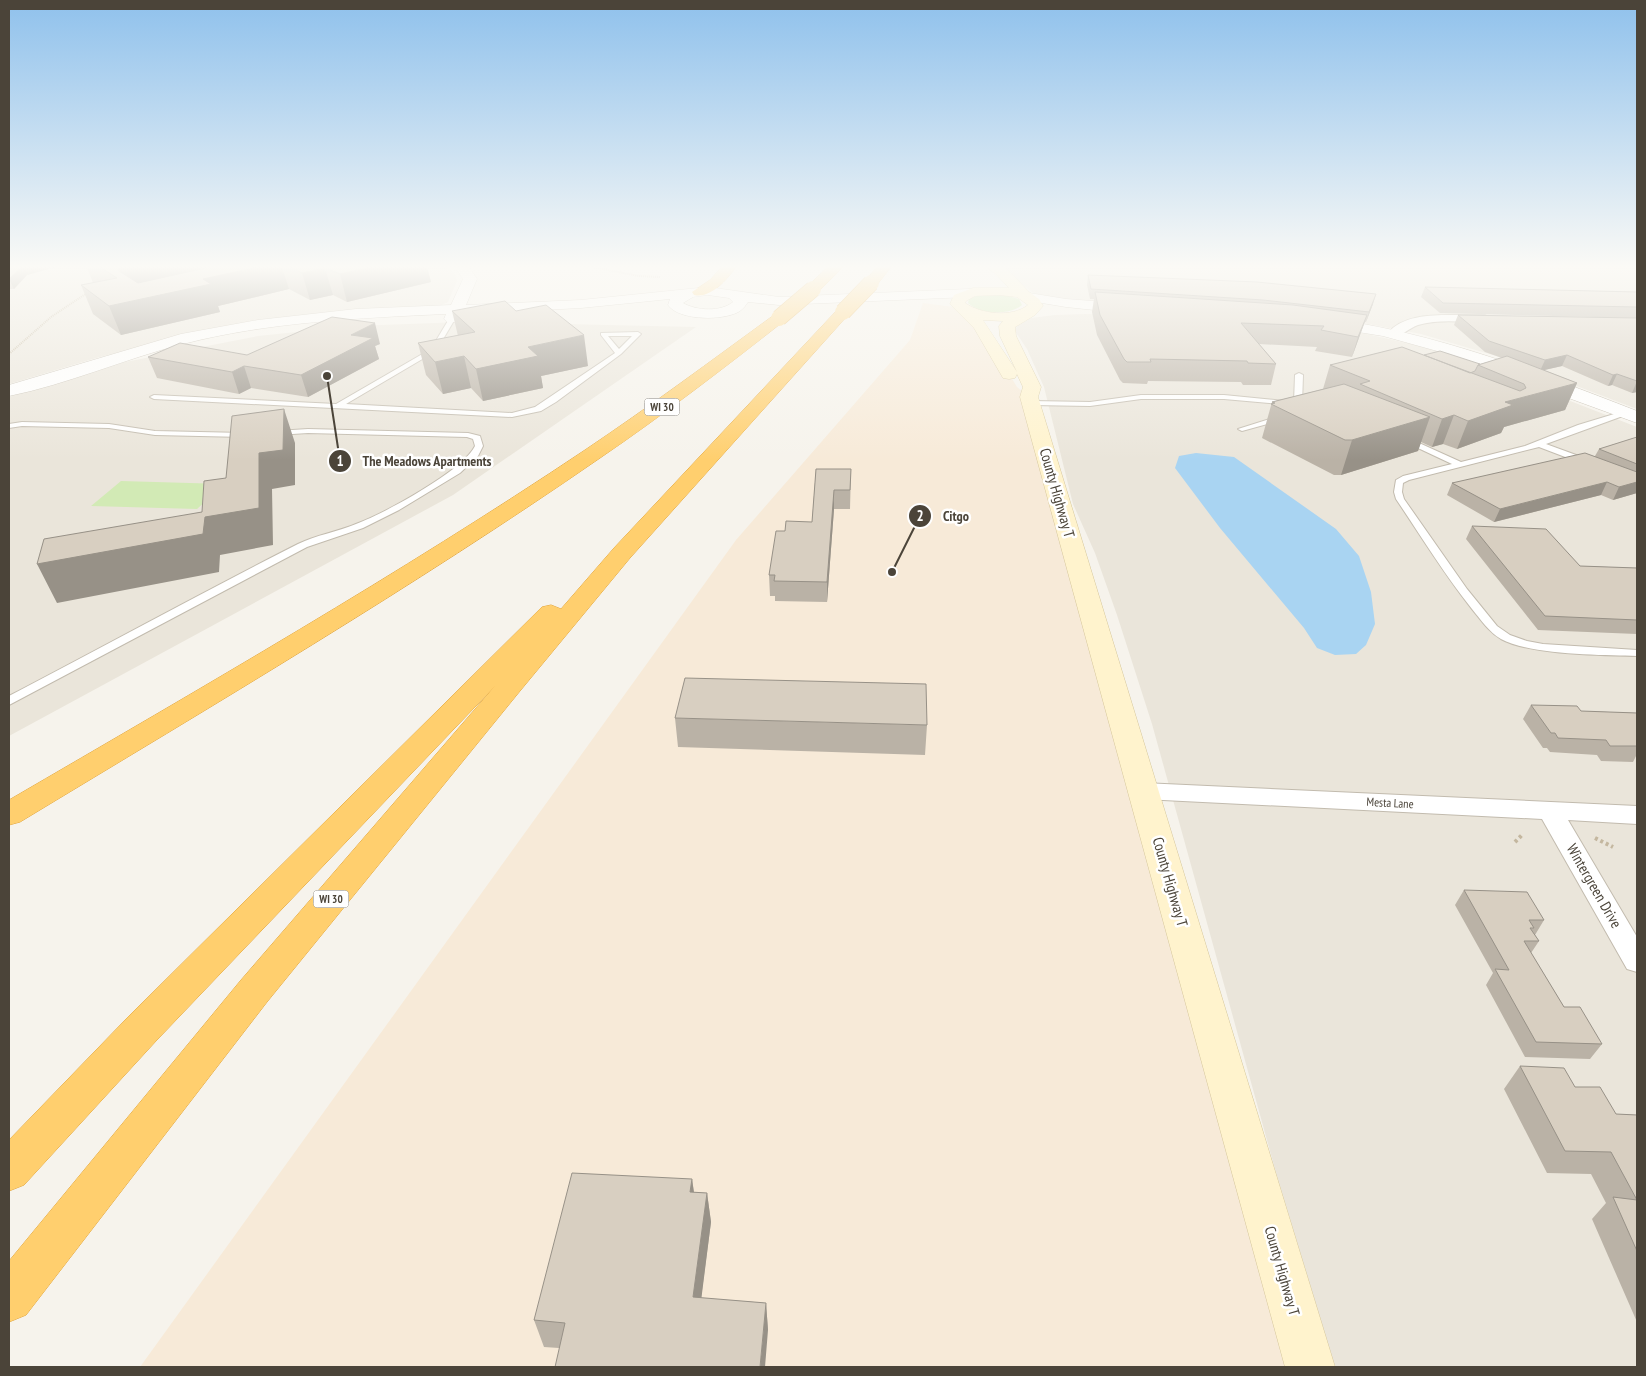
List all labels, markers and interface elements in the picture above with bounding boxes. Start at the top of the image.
road number: WI 30 [644,398,680,416]
callout: The Meadows Apartments [327,446,502,475]
street label: County Highway T [1036,446,1079,540]
text: 1 [336,451,344,470]
text: The Meadows Apartments [363,452,492,470]
callout: Citgo [908,501,979,530]
text: 2 [916,506,924,525]
text: Citgo [943,507,969,525]
street label: Mesta Lane [1366,794,1414,811]
street label: County Highway T [1149,835,1192,929]
street label: Wintergreen Drive [1563,840,1626,931]
road number: WI 30 [314,891,348,908]
street label: County Highway T [1261,1224,1304,1318]

